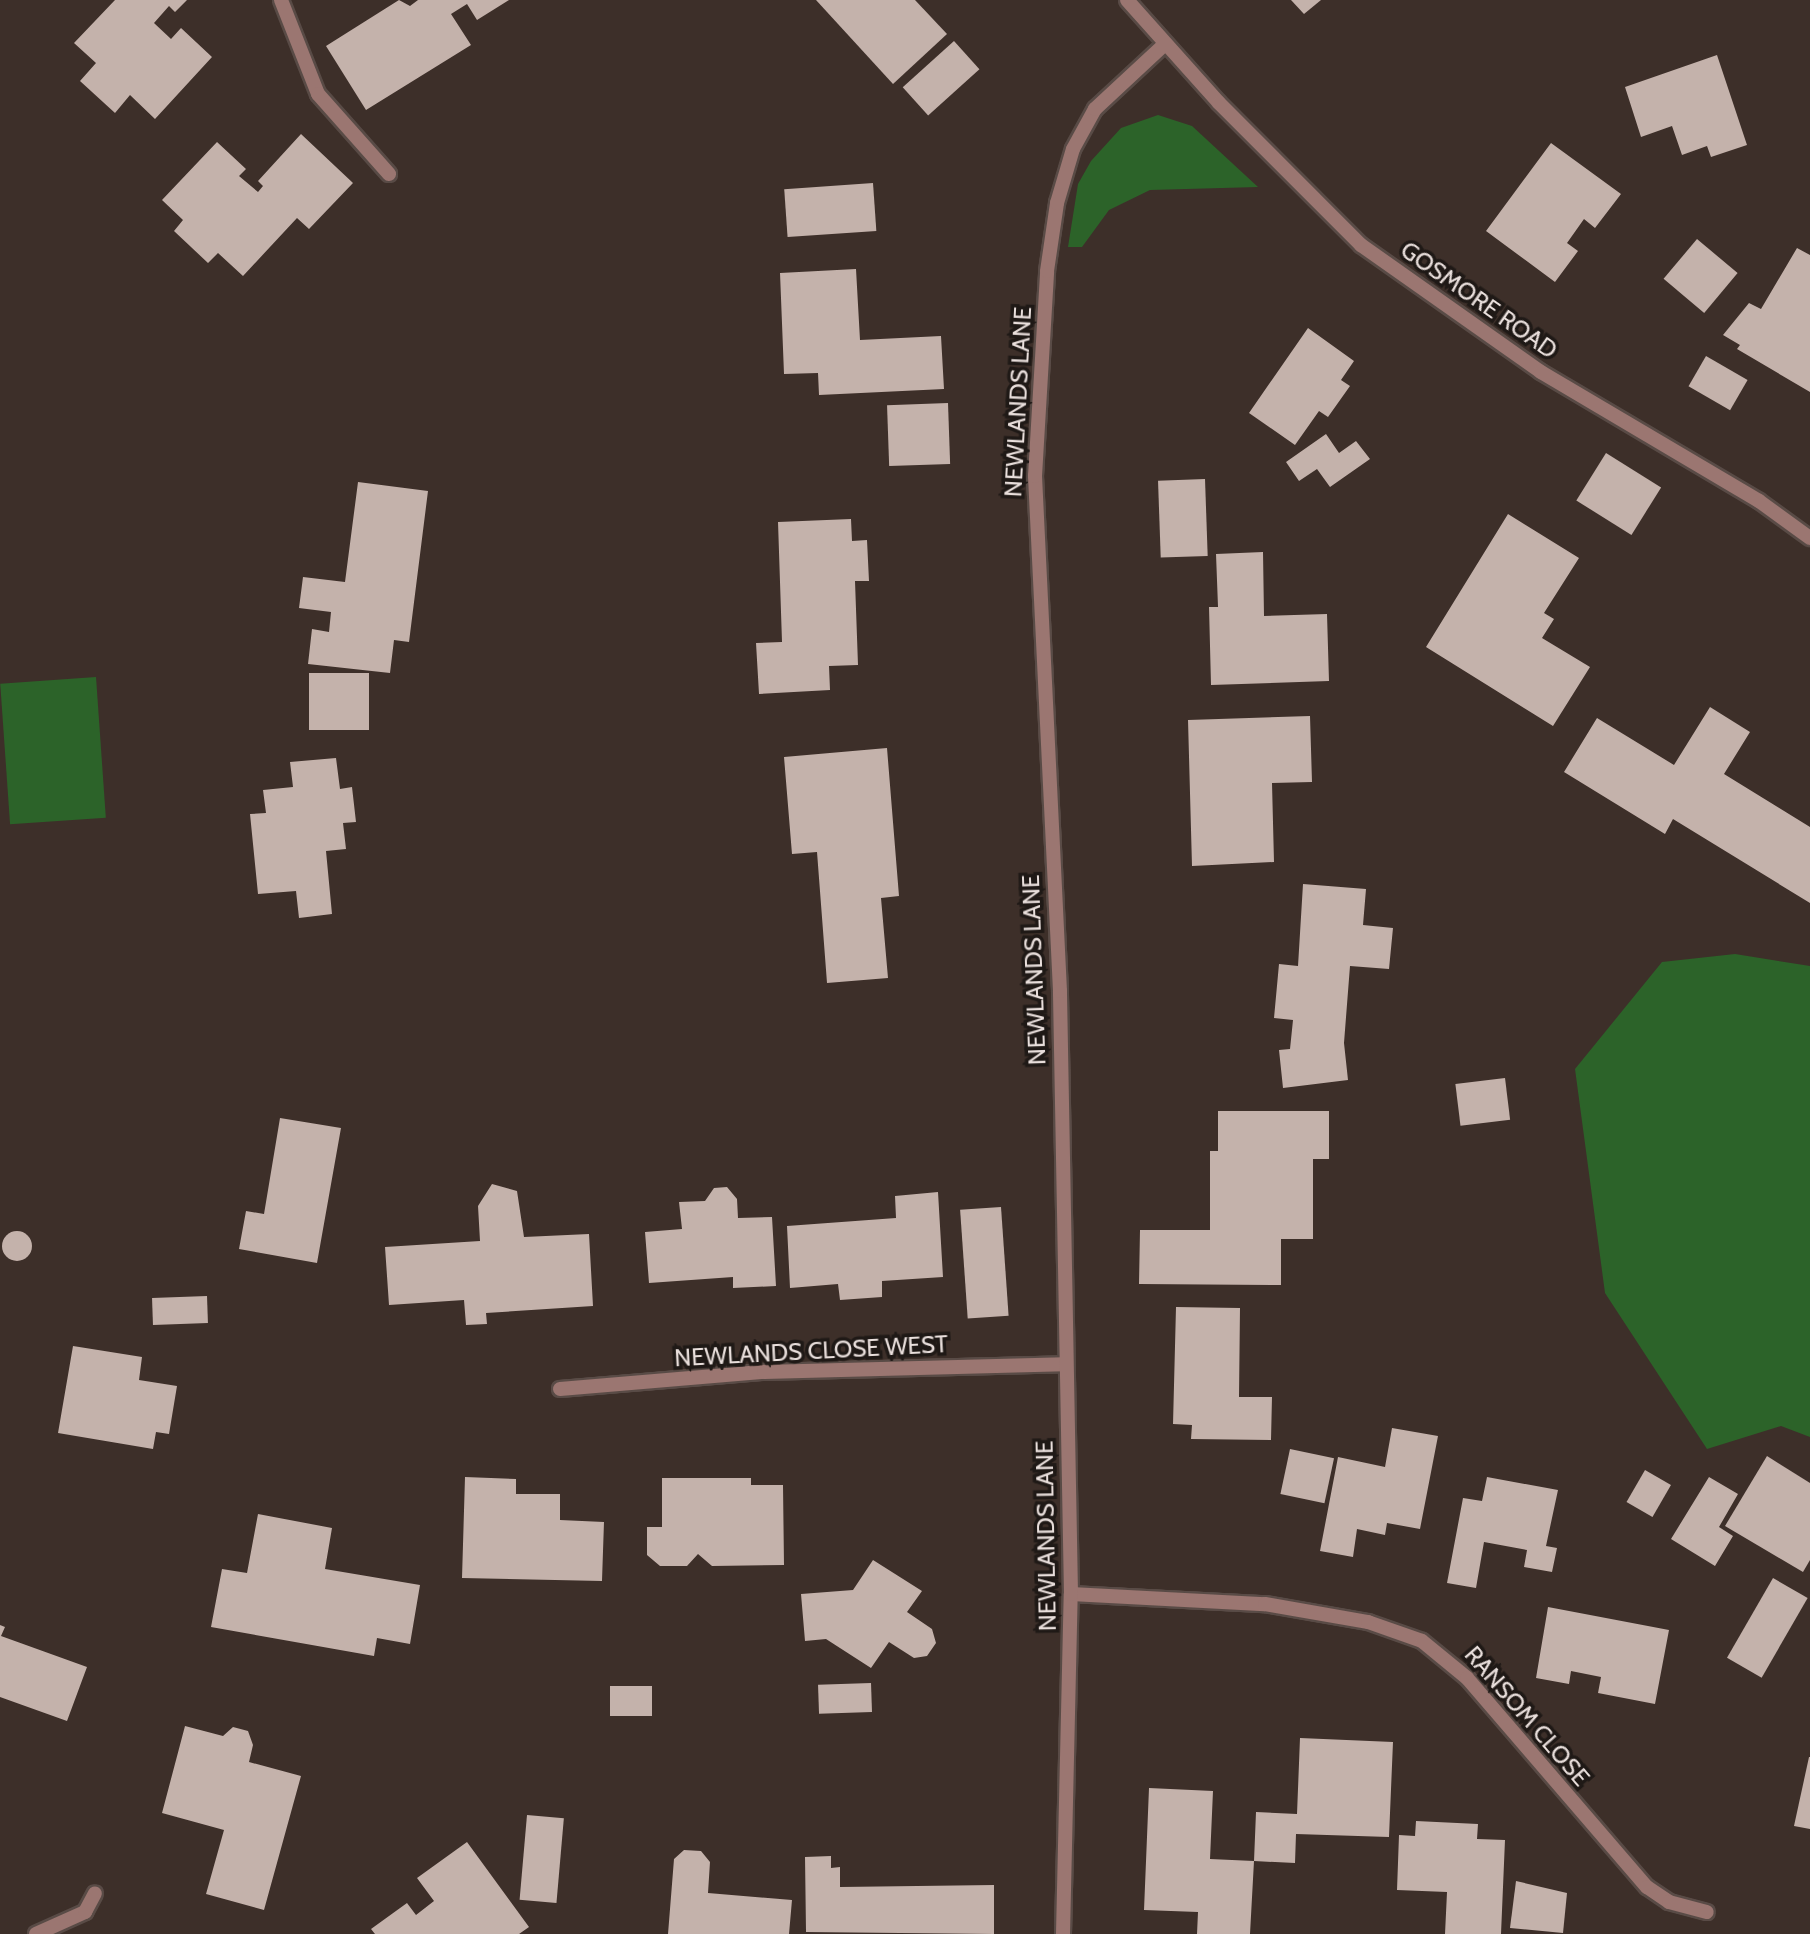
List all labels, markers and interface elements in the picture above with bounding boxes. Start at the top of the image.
street label: GOSMORE ROAD [1395,235,1563,365]
street label: NEWLANDS LANE [999,306,1037,498]
street label: NEWLANDS LANE [1016,874,1052,1066]
street label: NEWLANDS CLOSE WEST [674,1329,948,1373]
street label: NEWLANDS LANE [1030,1441,1062,1631]
street label: RANSOM CLOSE [1459,1640,1595,1792]

